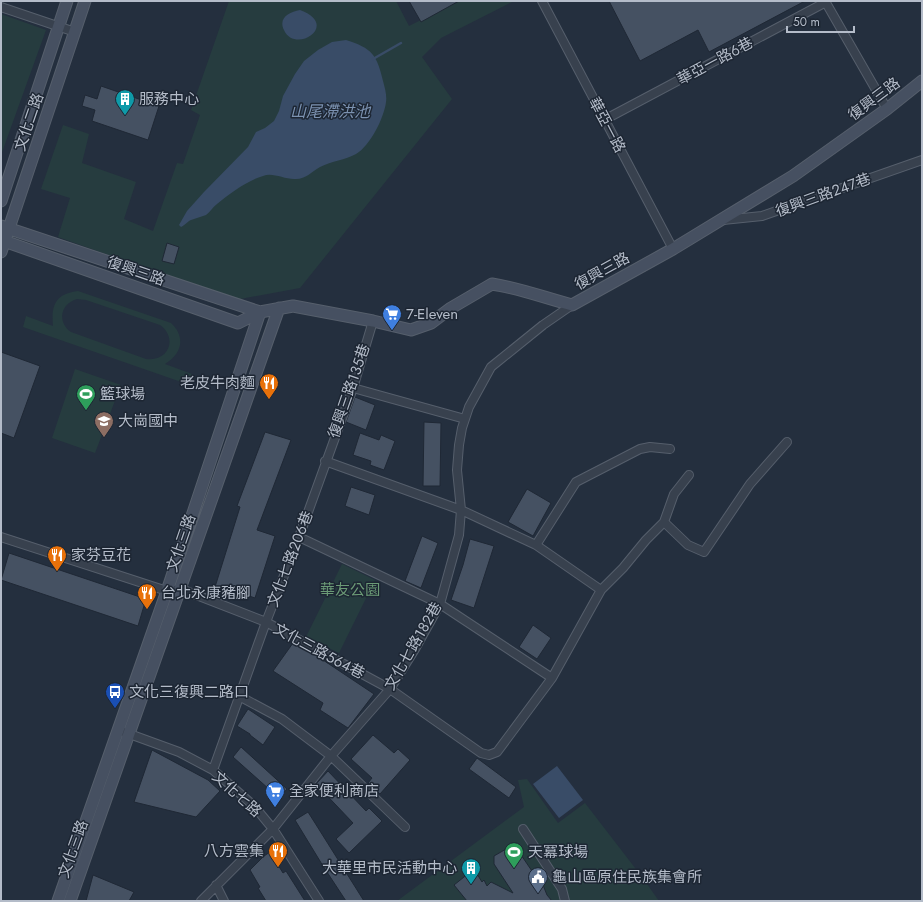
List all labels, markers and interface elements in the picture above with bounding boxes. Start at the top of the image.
scale bar [787,8,854,34]
text: 50 m [793,13,820,31]
street label: 華亞一路6巷 [673,32,757,90]
street label: 復興三路 [843,72,905,126]
building icon: 服務中心 [114,88,136,116]
place label: 服務中心 [139,88,199,110]
street label: 文化二路 [9,90,49,154]
street label: 華亞一路 [583,93,631,157]
water label: 山尾滯洪池 [290,100,372,123]
street label: 復興三路247巷 [772,168,874,222]
street label: 復興三路 [570,247,634,295]
street label: 復興三路 [104,251,168,291]
supermarket icon: 7-Eleven [381,303,403,331]
place label: 7-Eleven [406,303,458,325]
street label: 復興三路135巷 [323,341,375,441]
place label: 老皮牛肉麵 [180,372,255,394]
restaurant icon: 老皮牛肉麵 [258,372,280,400]
sports icon: 籃球場 [75,383,97,411]
place label: 籃球場 [100,383,145,405]
school or university icon: 大崗國中 [93,410,115,438]
place label: 大崗國中 [118,410,178,432]
street label: 文化七路206巷 [262,508,318,610]
street label: 文化三路 [161,511,201,575]
restaurant icon: 家芬豆花 [46,544,68,572]
place label: 家芬豆花 [71,544,131,566]
park label: 華友公園 [320,579,380,601]
restaurant icon: 台北永康豬腳 [136,582,158,610]
place label: 台北永康豬腳 [161,582,251,604]
street label: 文化七路182巷 [379,598,447,694]
street label: 文化三路564巷 [269,618,369,684]
bus stop icon: 文化三復興二路口 [104,681,126,709]
place label: 文化三復興二路口 [129,681,249,703]
street label: 文化七路 [207,766,267,822]
supermarket icon: 全家便利商店 [264,780,286,808]
place label: 全家便利商店 [289,780,379,802]
street label: 文化三路 [52,817,94,881]
place label: 八方雲集 [204,840,264,862]
restaurant icon: 八方雲集 [267,840,289,868]
sports icon: 天冪球場 [503,841,525,869]
place label: 天冪球場 [528,841,588,863]
place label: 大華里市民活動中心 [322,857,457,879]
building icon: 大華里市民活動中心 [460,857,482,885]
public building icon: 龜山區原住民族集會所 [527,866,549,894]
place label: 龜山區原住民族集會所 [552,866,702,888]

